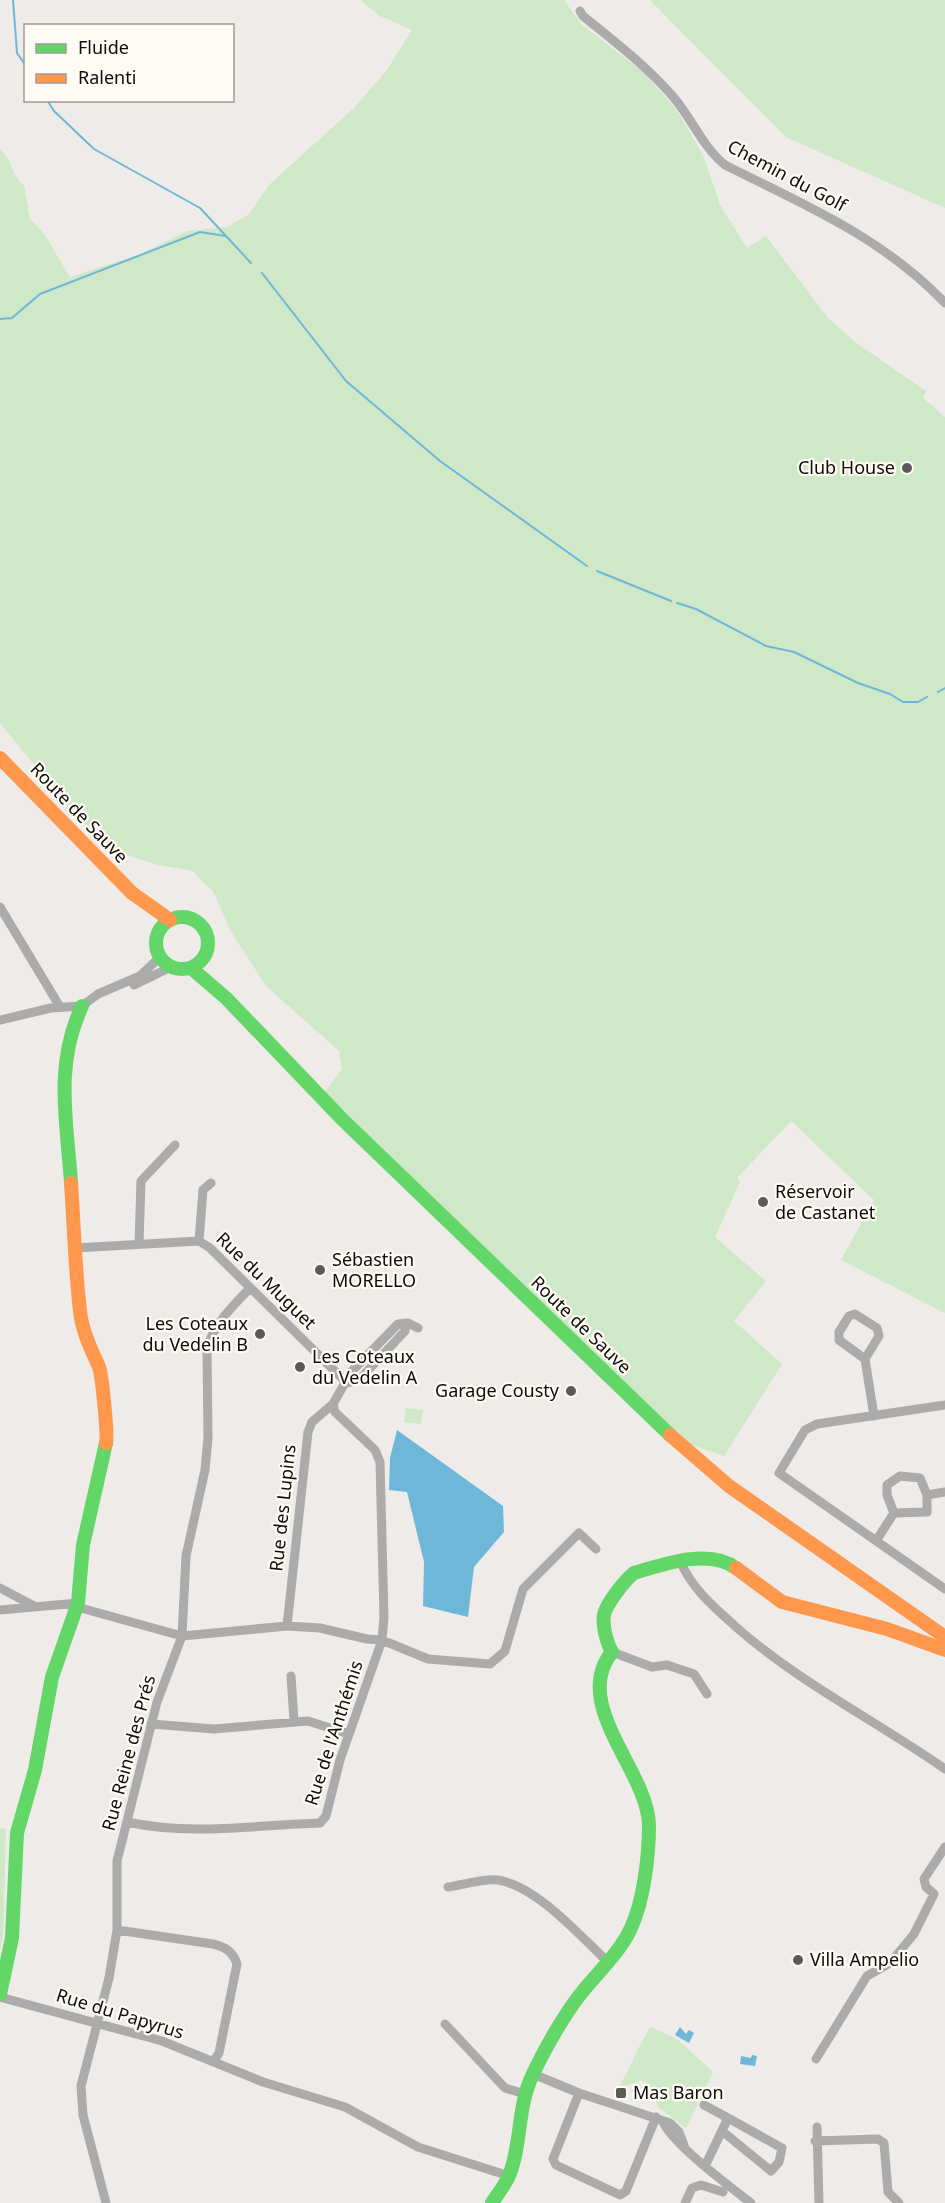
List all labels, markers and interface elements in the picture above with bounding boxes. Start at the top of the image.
legend [24,24,234,102]
text: Fluide [78,35,129,59]
text: Ralenti [78,65,136,89]
street label: Chemin du Golf [724,134,852,217]
place label: Club House [798,455,895,479]
marker: Club House [900,461,914,475]
street label: Route de Sauve [26,757,134,868]
place label: Réservoir de Castanet [775,1179,876,1224]
marker: Réservoir de Castanet [756,1195,770,1209]
street label: Rue du Muguet [211,1226,322,1335]
place label: Sébastien MORELLO [332,1247,416,1292]
marker: Sébastien MORELLO [313,1263,327,1277]
street label: Route de Sauve [526,1270,637,1378]
place label: Les Coteaux du Vedelin B [143,1311,248,1356]
marker: Les Coteaux du Vedelin B [253,1327,267,1341]
place label: Les Coteaux du Vedelin A [312,1344,418,1389]
marker: Les Coteaux du Vedelin A [293,1360,307,1374]
place label: Garage Cousty [435,1378,560,1402]
marker: Garage Cousty [564,1384,578,1398]
street label: Rue des Lupins [263,1443,301,1573]
street label: Rue de l'Anthémis [298,1657,368,1808]
street label: Rue Reine des Prés [96,1672,160,1833]
place label: Villa Ampelio [810,1947,919,1971]
marker: Villa Ampelio [791,1953,805,1967]
street label: Rue du Papyrus [54,1982,187,2044]
place label: Mas Baron [633,2080,724,2104]
marker: Mas Baron [614,2086,628,2100]

